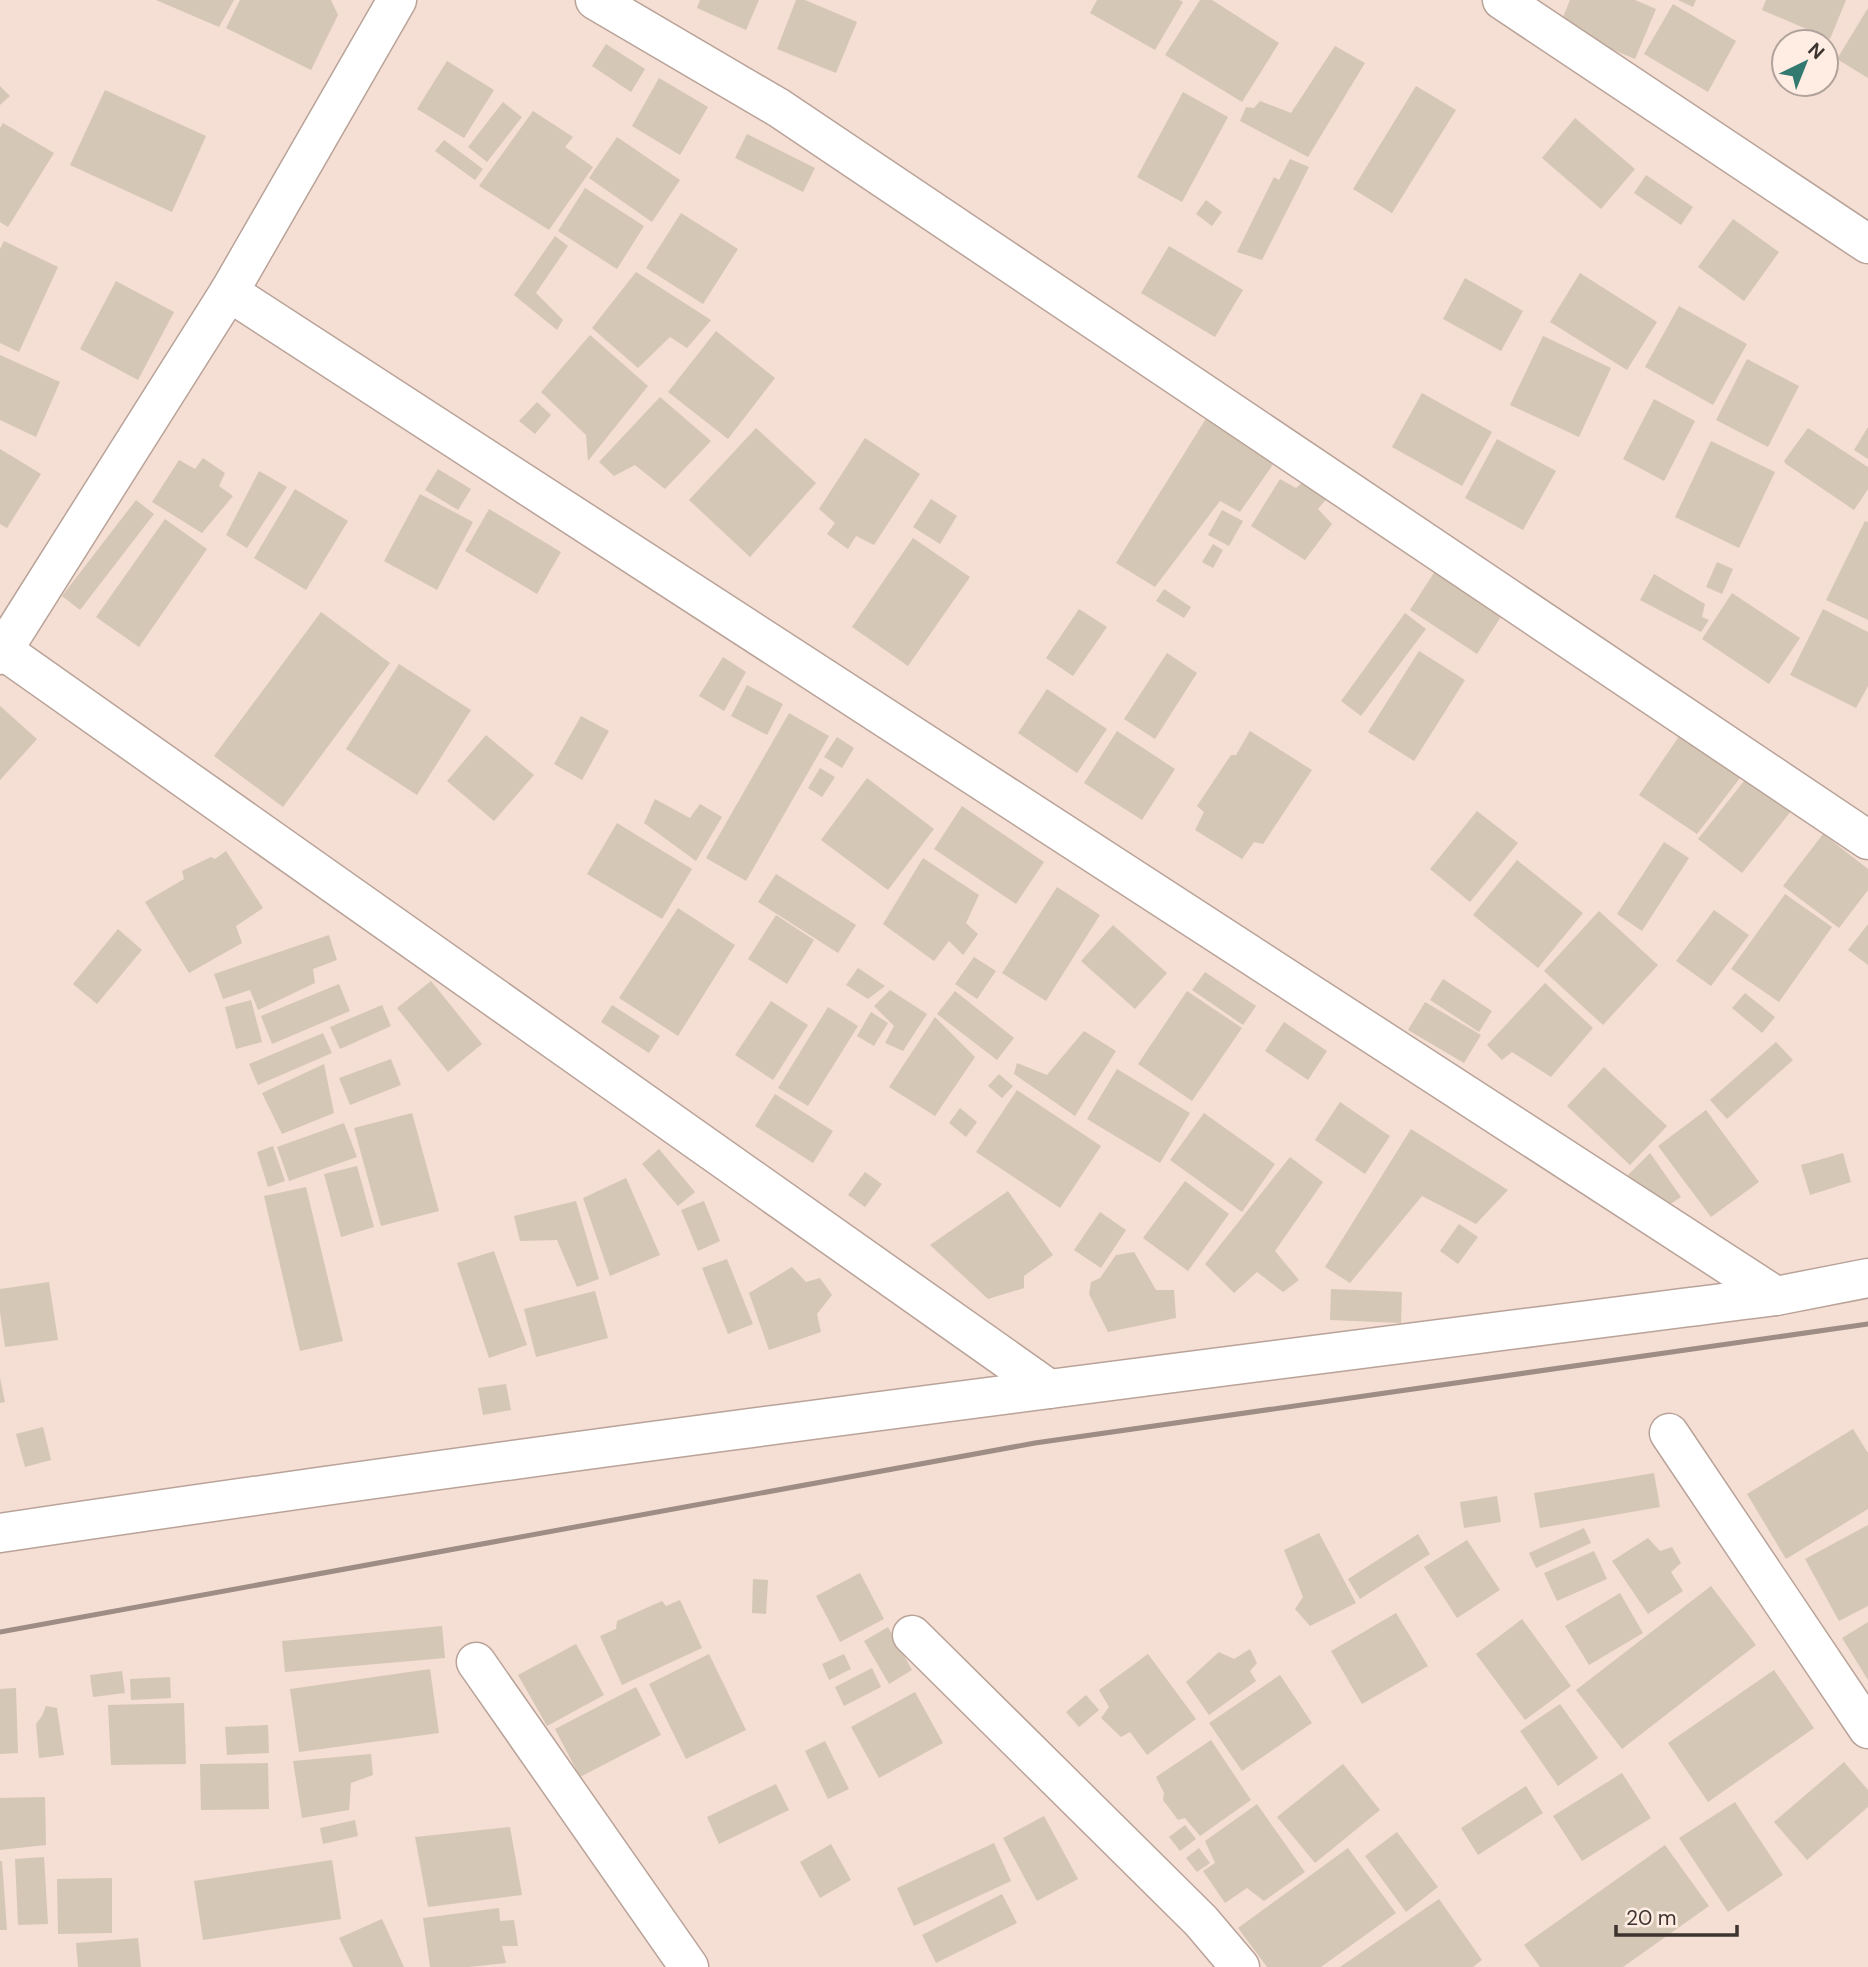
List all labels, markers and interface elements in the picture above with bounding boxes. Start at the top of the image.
north arrow [1770,28,1840,98]
text: N [1803,37,1830,65]
scale bar [1616,1894,1737,1938]
text: 20 m [1626,1904,1677,1932]

